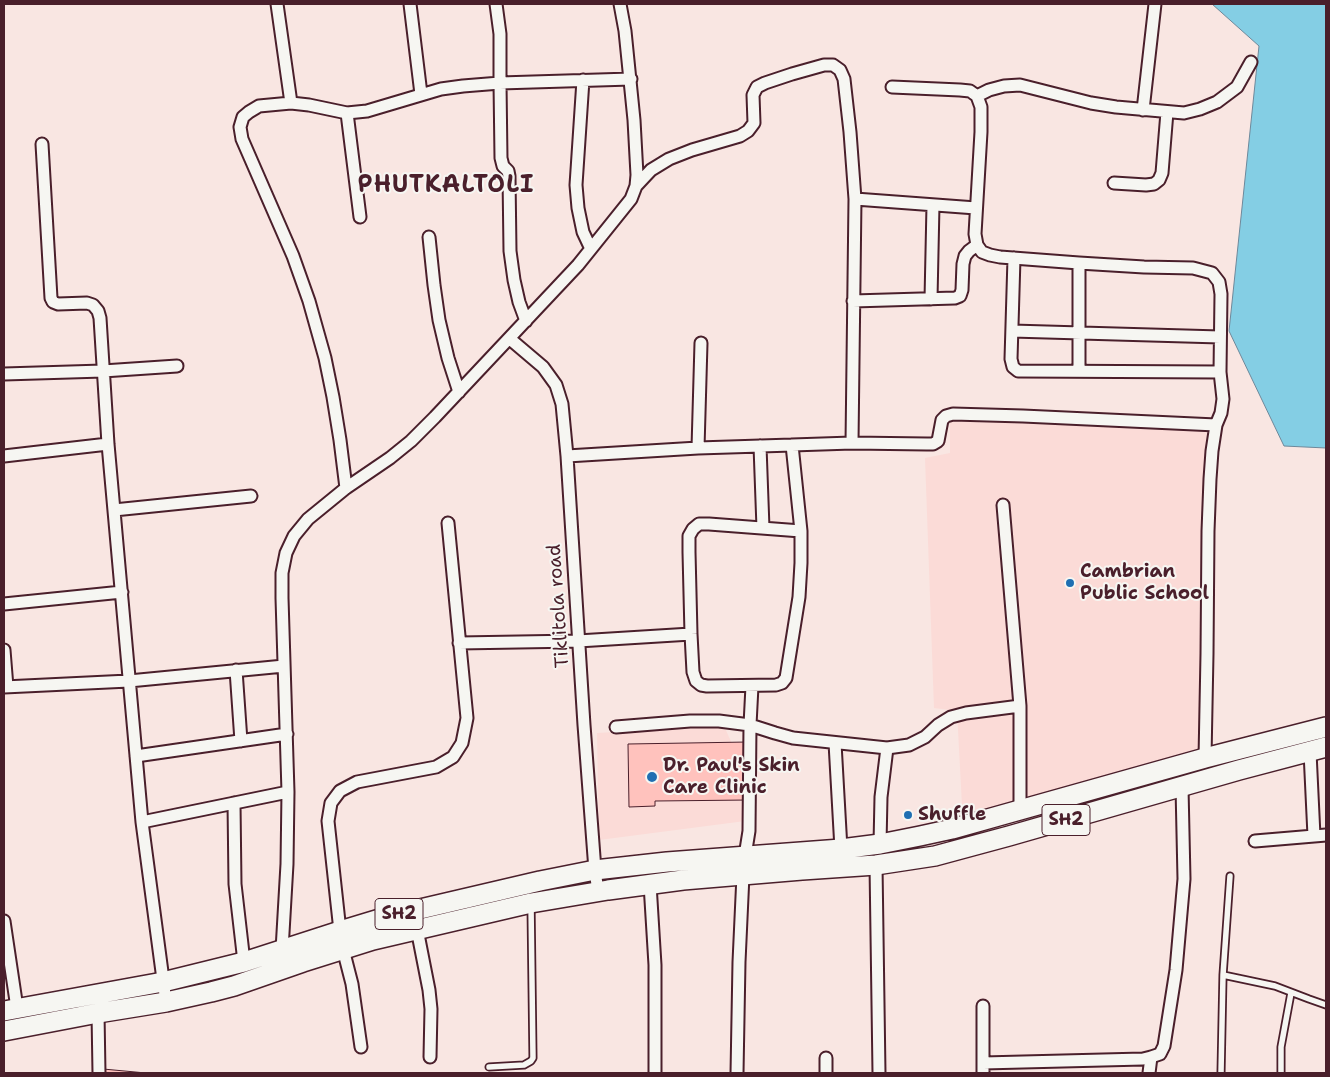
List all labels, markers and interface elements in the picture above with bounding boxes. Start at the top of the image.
district label: PHUTKALTOLI [356,172,536,200]
street label: Tiklitola road [543,543,575,669]
place label: Cambrian Public School [1080,561,1209,605]
marker: Cambrian Public School [1064,577,1076,589]
place label: Dr. Paul's Skin Care Clinic [663,755,800,799]
marker: Dr. Paul's Skin Care Clinic [645,770,659,784]
place label: Shuffle [918,804,986,826]
road number: SH2 [1042,804,1090,836]
marker: Shuffle [902,809,914,821]
road number: SH2 [375,899,423,930]

